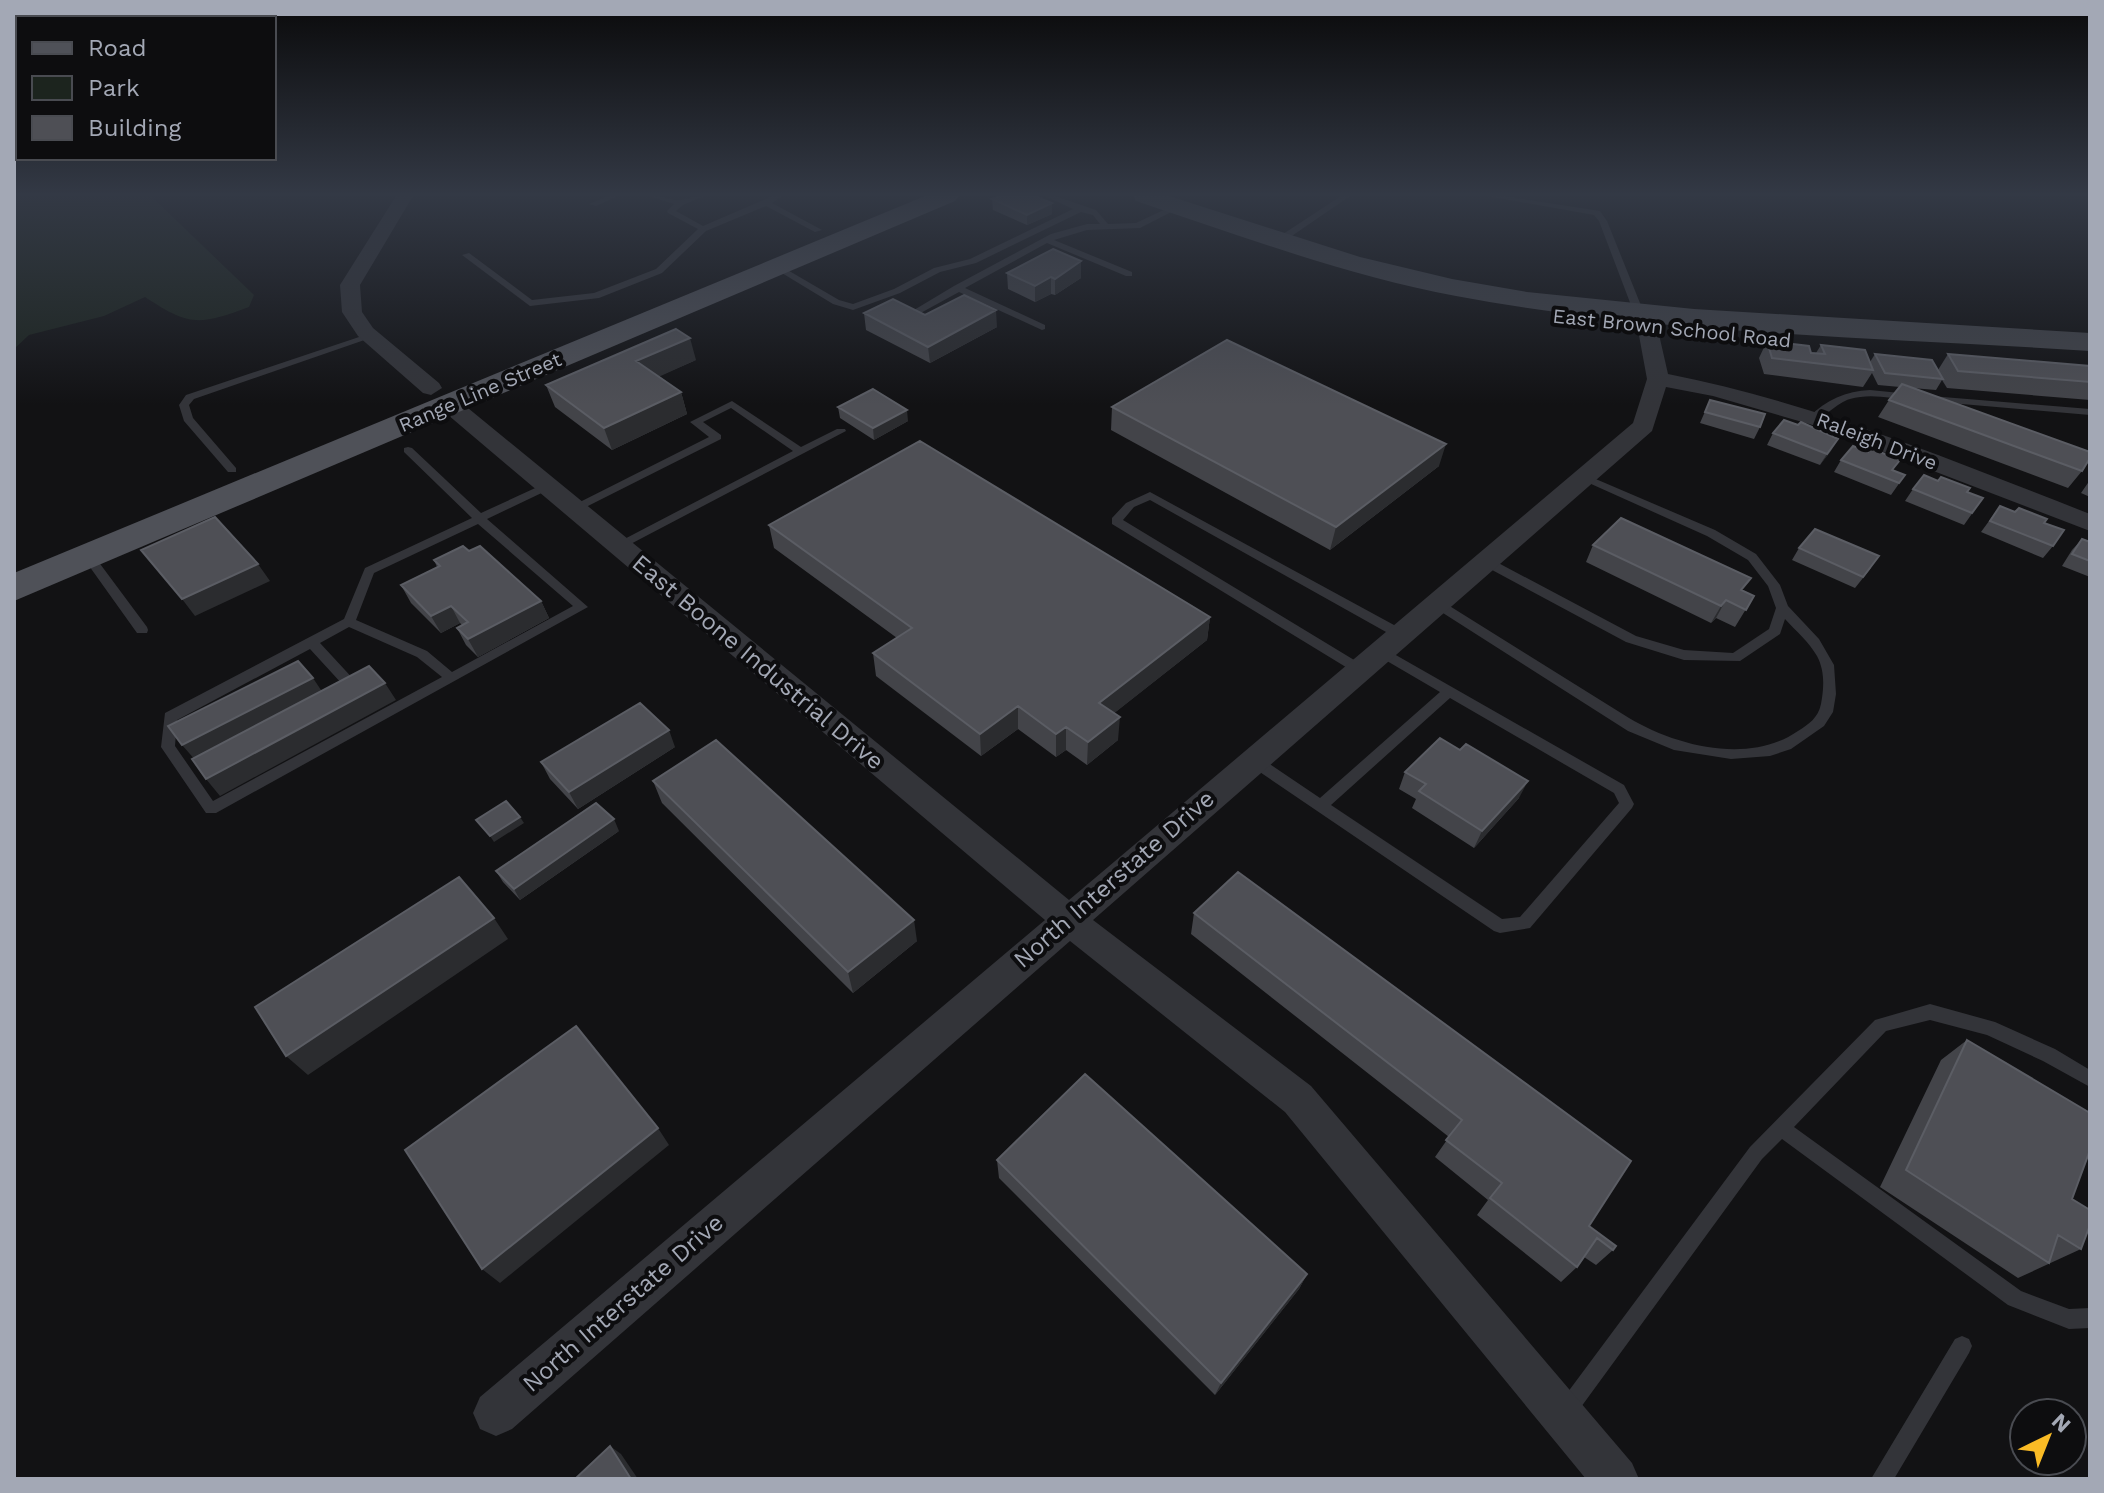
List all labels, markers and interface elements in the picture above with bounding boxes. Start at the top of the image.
legend [16,16,276,160]
text: Road [88,34,147,62]
text: Park [88,74,140,102]
text: Building [88,114,181,142]
street label: East Brown School Road [1552,304,1792,352]
street label: Range Line Street [395,347,565,437]
street label: Raleigh Drive [1813,407,1941,475]
street label: East Boone Industrial Drive [627,549,889,775]
street label: North Interstate Drive [1008,784,1220,974]
street label: North Interstate Drive [517,1208,729,1398]
north arrow [2008,1397,2088,1477]
text: N [2047,1408,2076,1437]

